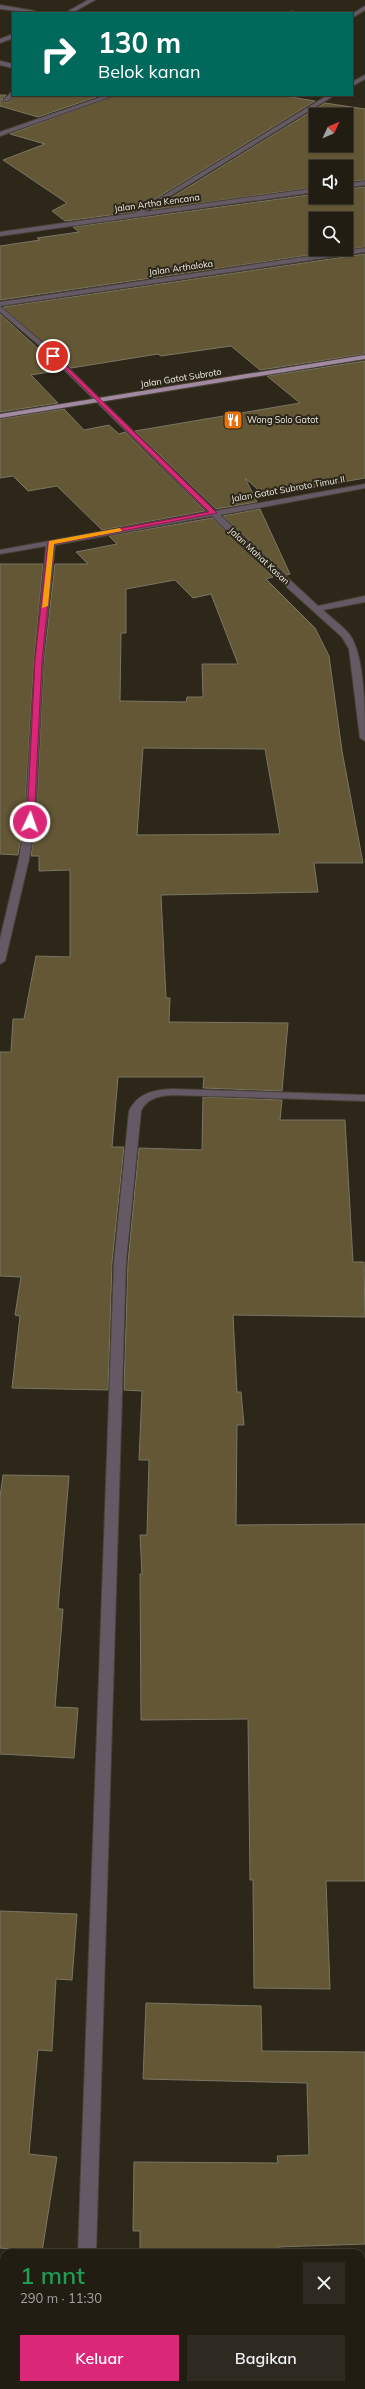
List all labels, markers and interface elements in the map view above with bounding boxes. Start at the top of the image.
text: 130 m [98,25,181,60]
icon: right [32,28,84,80]
text: Belok kanan [98,60,200,83]
north arrow [309,108,353,152]
map controls [309,108,353,256]
button: sound [309,160,353,204]
street label: Jalan Artha Kencana [114,191,200,214]
button: search [309,212,353,256]
street label: Jalan Arthaloka [148,258,214,277]
pin [36,339,70,373]
icon: arrive [42,345,64,367]
street label: Jalan Gatot Subroto [140,366,222,389]
restaurant icon: Wong Solo Gatot [222,409,244,431]
place label: Wong Solo Gatot [247,414,318,425]
street label: Jalan Gatot Subroto Timur II [230,473,346,504]
street label: Jalan Mahat Kasan [227,525,292,587]
position arrow [9,801,51,843]
text: 1 mnt [20,2260,85,2290]
button: close [303,2262,345,2304]
text: 290 m · 11:30 [20,2290,102,2306]
button: Keluar [20,2335,179,2381]
button: Bagikan [187,2335,345,2381]

